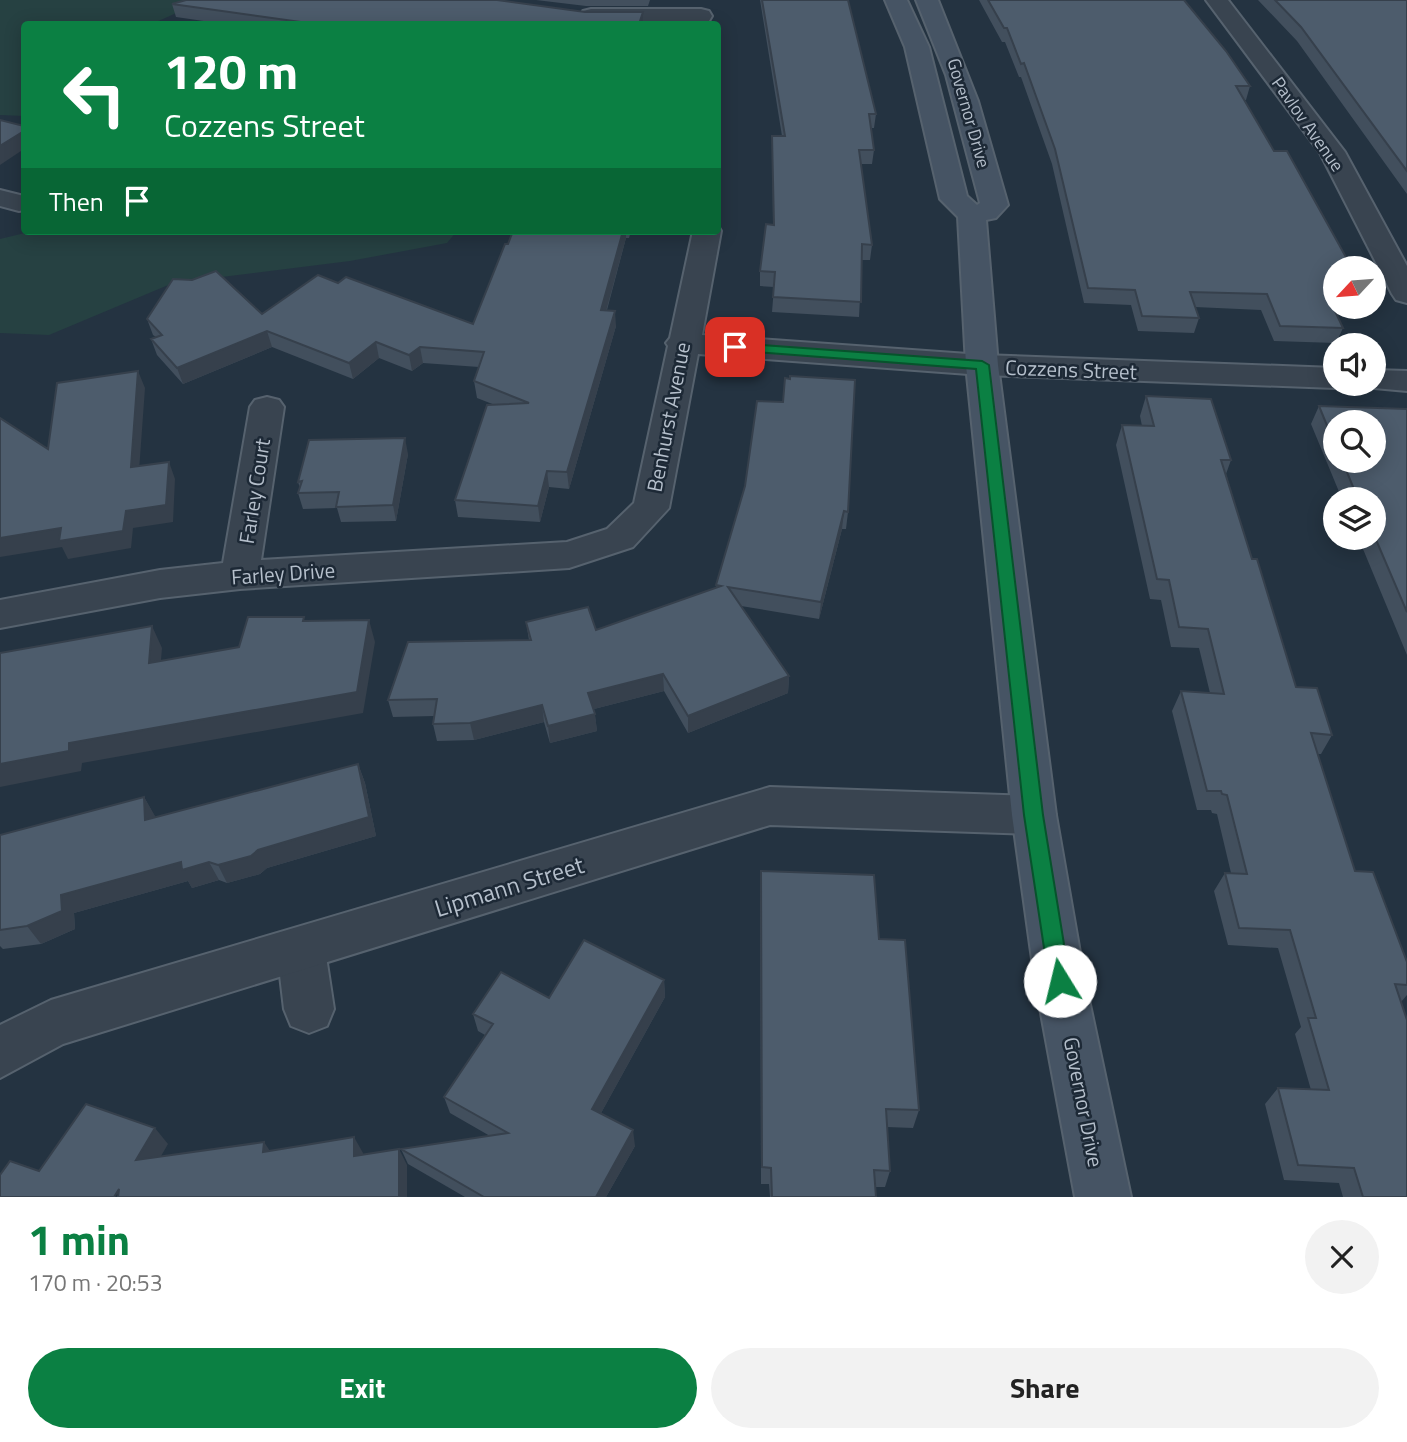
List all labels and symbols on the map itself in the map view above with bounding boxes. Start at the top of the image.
street label: Governor Drive [940,55,998,171]
street label: Pavlov Avenue [1265,71,1351,177]
north arrow [1323,256,1386,318]
pin [705,317,765,377]
street label: Benhurst Avenue [638,339,698,495]
street label: Cozzens Street [1005,351,1138,387]
street label: Farley Court [230,435,278,546]
street label: Farley Drive [230,553,336,593]
street label: Lipmann Street [430,846,589,926]
position arrow [1023,944,1097,1018]
street label: Governor Drive [1056,1034,1112,1170]

